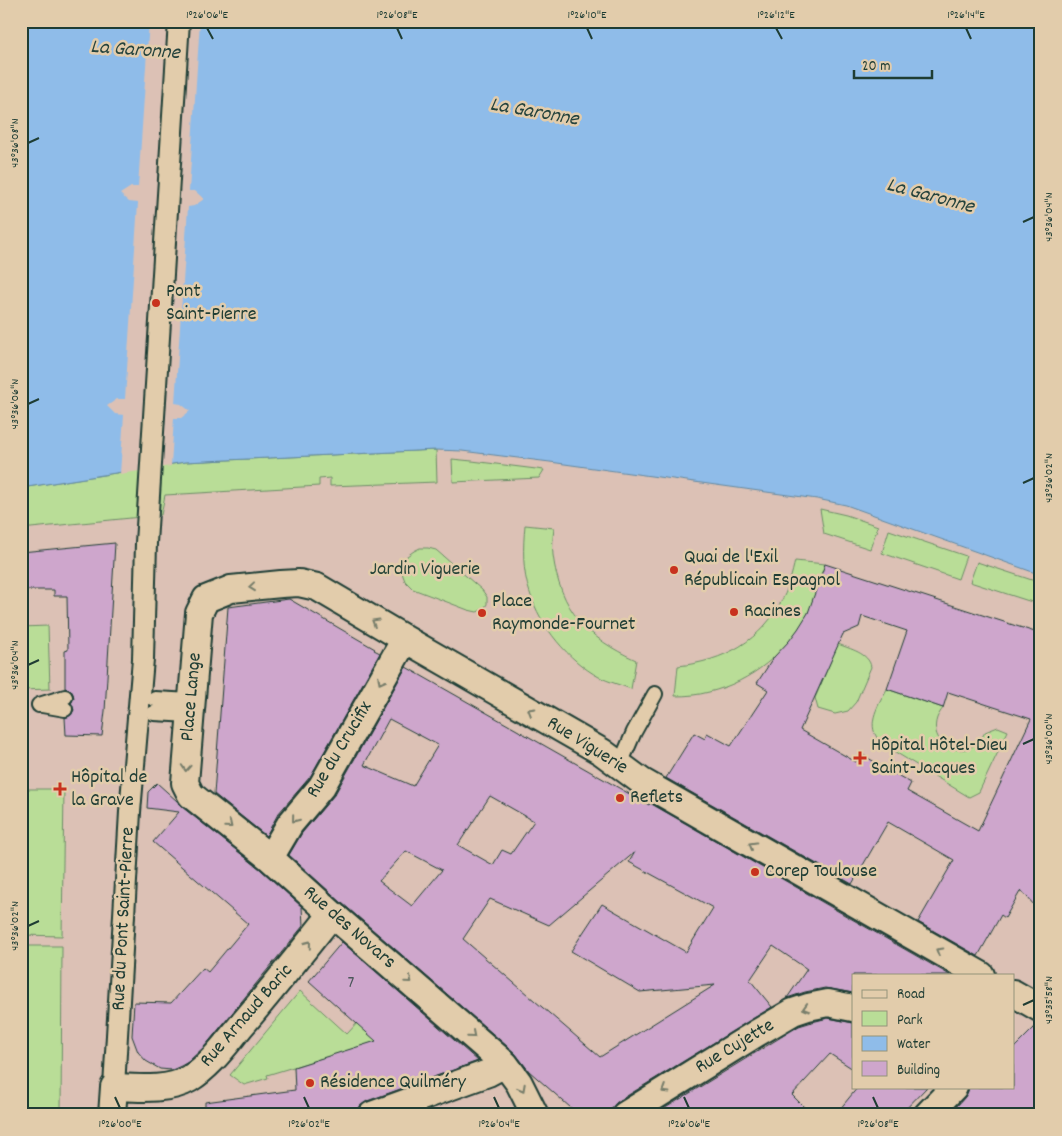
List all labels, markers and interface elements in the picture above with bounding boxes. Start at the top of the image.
text: 1°26'06"E [186,7,229,24]
text: 1°26'08"E [376,7,418,24]
text: 1°26'10"E [568,7,607,24]
text: 1°26'12"E [757,7,795,24]
text: 1°26'14"E [947,7,985,24]
water label: La Garonne [89,33,182,69]
scale bar [854,48,932,80]
text: 20 m [862,56,890,78]
water label: La Garonne [487,90,582,136]
text: 43°36'08"N [7,118,24,168]
water label: La Garonne [883,171,979,224]
text: 43°36'04"N [1041,192,1058,242]
place label: Pont Saint-Pierre [166,278,257,329]
marker: Pont Saint-Pierre [150,297,162,309]
text: 43°36'06"N [7,379,24,429]
text: 43°36'02"N [1041,453,1058,503]
place label: Quai de l'Exil Républicain Espagnol [684,544,840,595]
park label: Jardin Viguerie [370,556,480,584]
marker: Quai de l'Exil Républicain Espagnol [668,564,680,576]
one-way arrow [247,581,255,592]
place label: Place Raymonde-Fournet [492,588,635,639]
place label: Racines [744,598,801,626]
marker: Racines [728,606,740,618]
marker: Place Raymonde-Fournet [476,607,488,619]
one-way arrow [372,618,381,628]
text: 43°36'04"N [7,640,24,690]
street label: Place Lange [174,651,210,743]
one-way arrow [377,676,387,685]
street label: Rue du Crucifix [300,696,380,804]
one-way arrow [528,708,537,718]
street label: Rue Viguerie [541,710,633,782]
text: 43°36'00"N [1041,713,1058,765]
place label: Hôpital Hôtel-Dieu Saint-Jacques [871,732,1007,783]
marker: Hôpital Hôtel-Dieu Saint-Jacques [853,751,867,765]
place label: Hôpital de la Grave [71,764,147,815]
one-way arrow [181,764,192,772]
marker: Hôpital de la Grave [53,782,67,796]
place label: Reflets [630,784,683,812]
marker: Reflets [614,792,626,804]
one-way arrow [292,813,300,822]
one-way arrow [223,820,232,828]
street label: Rue du Pont Saint-Pierre [105,826,143,1012]
one-way arrow [748,841,757,851]
place label: Corep Toulouse [765,858,877,886]
marker: Corep Toulouse [749,866,761,878]
street label: Rue des Novars [296,880,402,976]
text: 43°36'02"N [7,901,24,951]
one-way arrow [302,941,311,950]
one-way arrow [935,947,944,957]
street label: Rue Arnaud Baric [194,958,300,1074]
house number: 7 [348,971,355,996]
legend [852,974,1014,1088]
one-way arrow [403,975,412,984]
text: 43°35'58"N [1041,976,1058,1024]
text: Road [897,984,925,1006]
one-way arrow [802,1003,810,1013]
text: Park [897,1010,923,1032]
street label: Rue Cujette [690,1012,780,1082]
one-way arrow [467,1030,476,1039]
text: Water [897,1034,931,1056]
text: Building [897,1060,940,1082]
place label: Résidence Quilméry [320,1069,467,1097]
marker: Résidence Quilméry [304,1077,316,1089]
one-way arrow [515,1083,525,1092]
one-way arrow [662,1083,671,1093]
text: 1°26'00"E [99,1116,142,1133]
text: 1°26'02"E [288,1116,330,1133]
text: 1°26'04"E [478,1116,520,1133]
text: 1°26'06"E [668,1116,711,1133]
text: 1°26'08"E [857,1116,899,1133]

